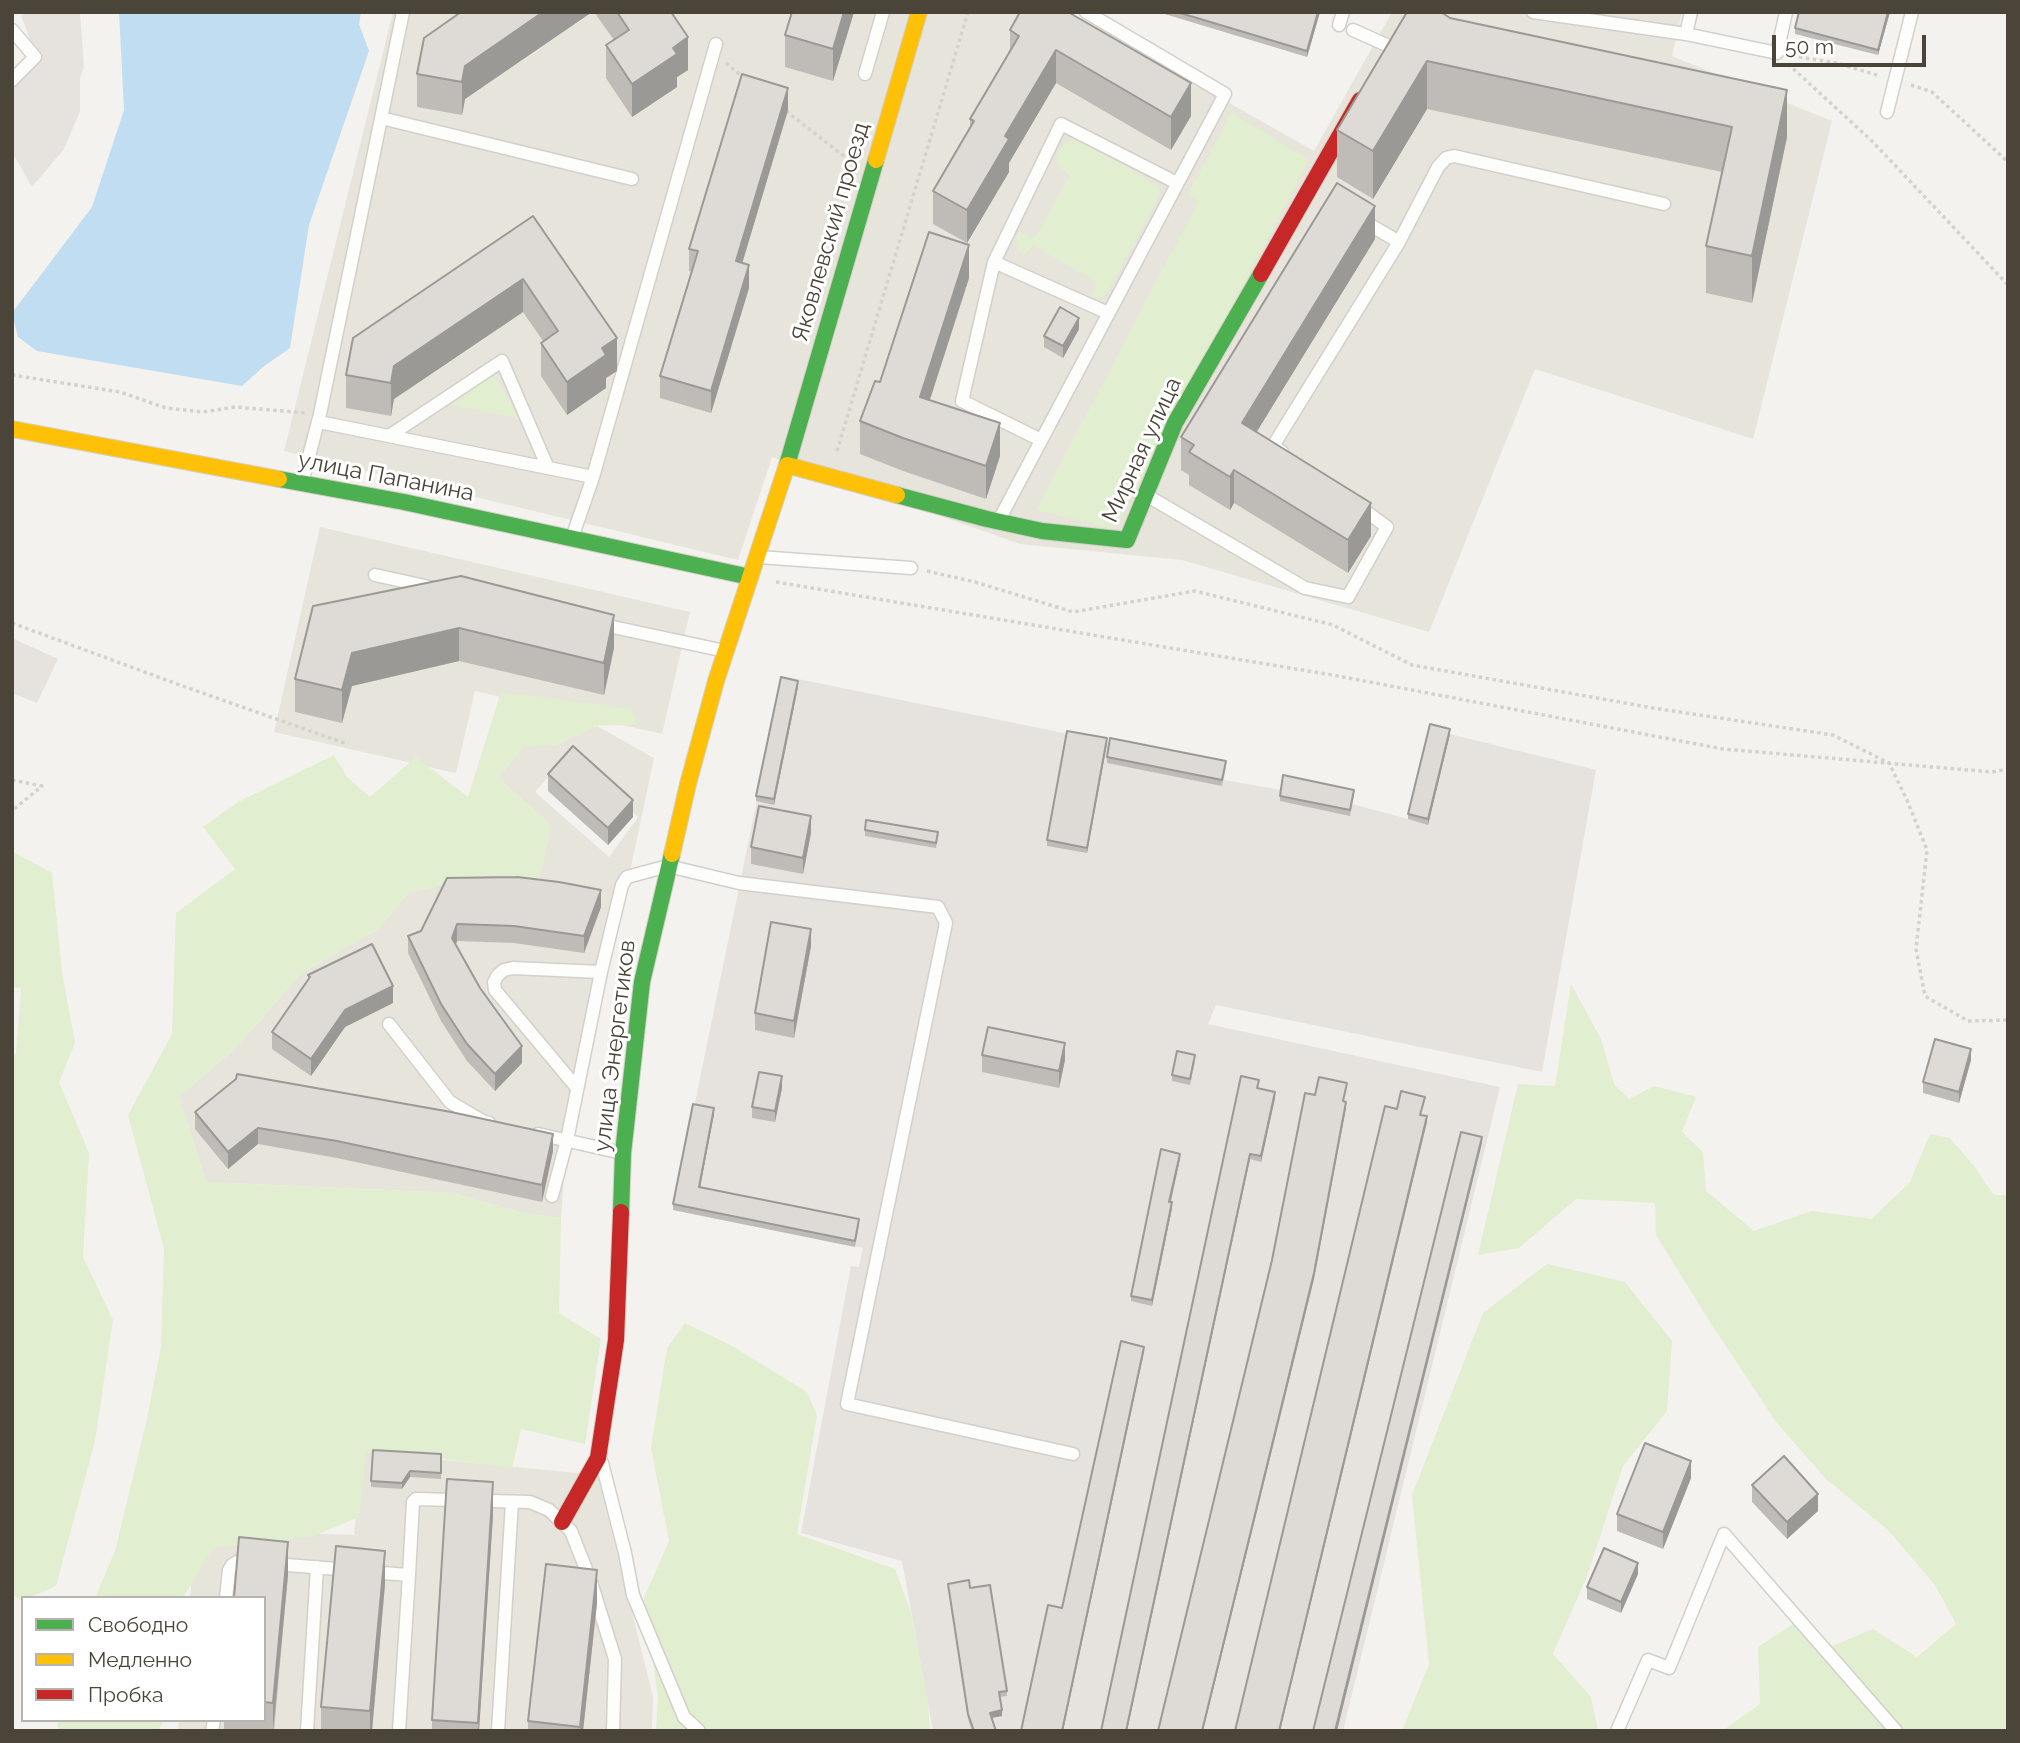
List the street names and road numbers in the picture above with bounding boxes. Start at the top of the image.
street label: Яковлевский проезд [786,119,876,345]
street label: Мирная улица [1096,373,1188,527]
street label: улица Папанина [296,446,476,508]
street label: улица Энергетиков [588,939,642,1153]

